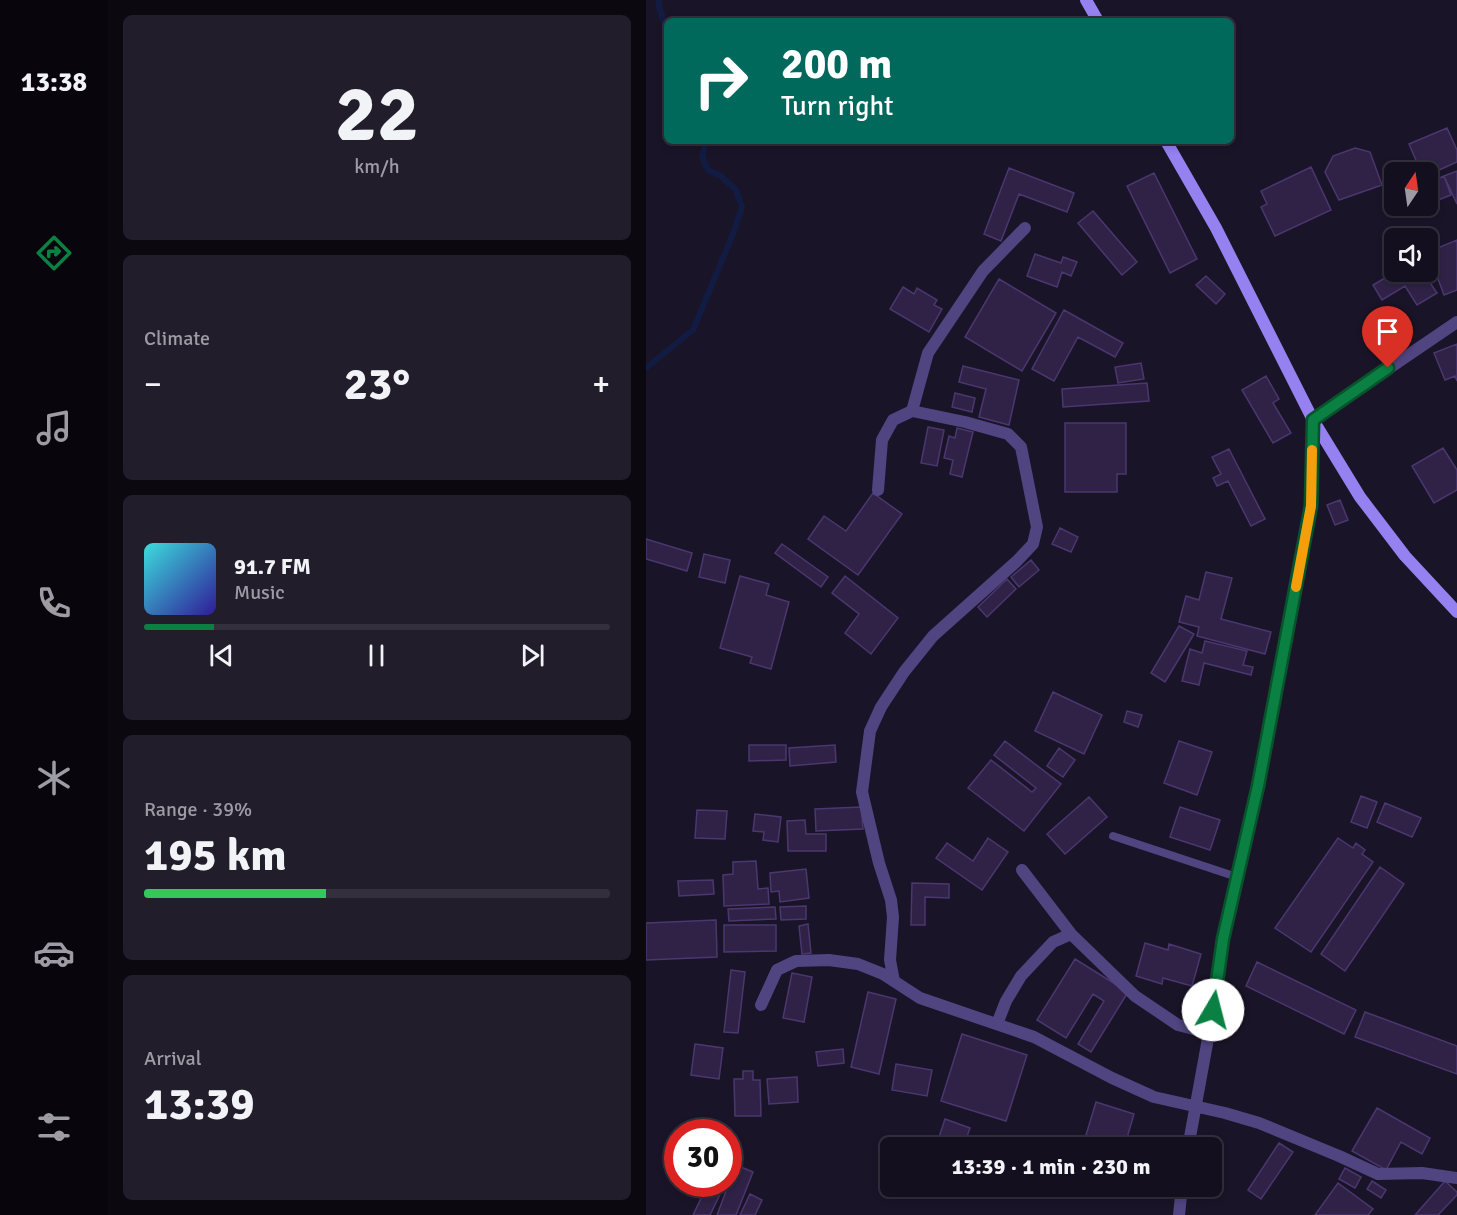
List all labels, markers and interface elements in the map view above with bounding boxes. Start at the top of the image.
text: 200 m [781,39,892,90]
icon: right [682,42,760,120]
text: 13:38 [21,66,87,99]
text: 22 [335,67,419,163]
text: Turn right [781,90,894,123]
text: km/h [354,154,400,179]
north arrow [1384,162,1438,216]
map controls [1384,162,1438,282]
button: sound [1384,228,1438,282]
icon: directions [33,232,75,274]
pin [1362,306,1413,368]
icon: arrive [1371,315,1404,348]
text: Climate [144,326,210,351]
text: 23° [344,357,410,412]
text: − [144,364,162,405]
text: + [592,364,610,405]
icon: music [33,407,75,449]
text: 91.7 FM [234,553,311,580]
text: Music [234,580,285,605]
icon: phone [33,582,75,624]
icon: previous [205,639,238,672]
icon: pause [360,639,393,672]
icon: next [516,639,549,672]
icon: climate [33,757,75,799]
text: Range · 39% [144,797,252,822]
text: 195 km [144,828,287,883]
icon: car [33,932,75,974]
position arrow [1181,978,1245,1042]
text: Arrival [144,1046,202,1071]
text: 13:39 [144,1077,254,1132]
icon: filters [33,1106,75,1148]
speed limit sign: 30 [664,1119,742,1197]
text: 13:39 · 1 min · 230 m [951,1153,1151,1180]

